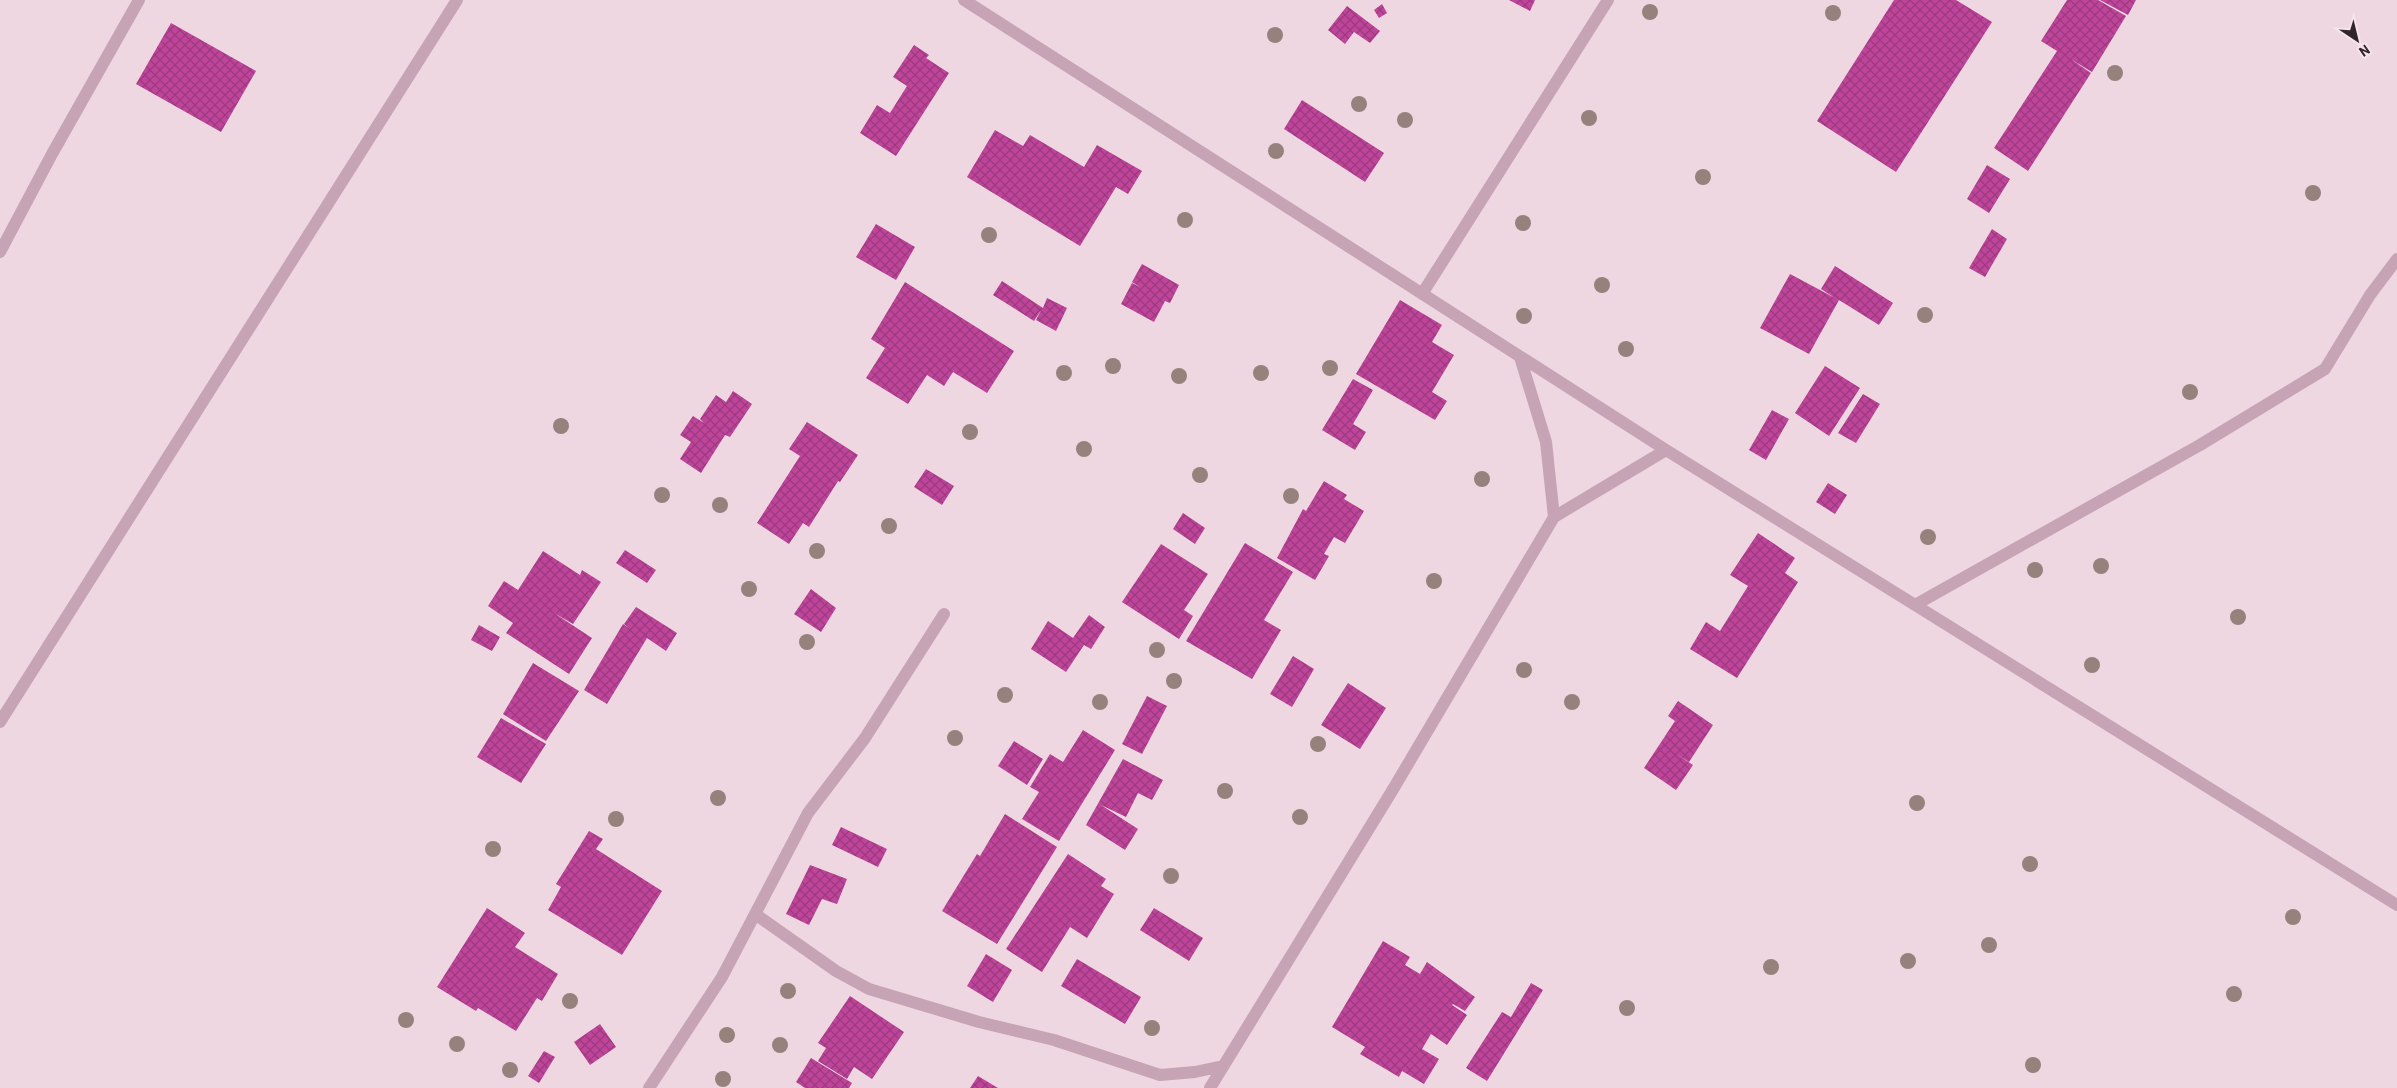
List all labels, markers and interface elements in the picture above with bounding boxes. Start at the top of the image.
north arrow [2332,15,2382,65]
text: N [2356,41,2373,61]

